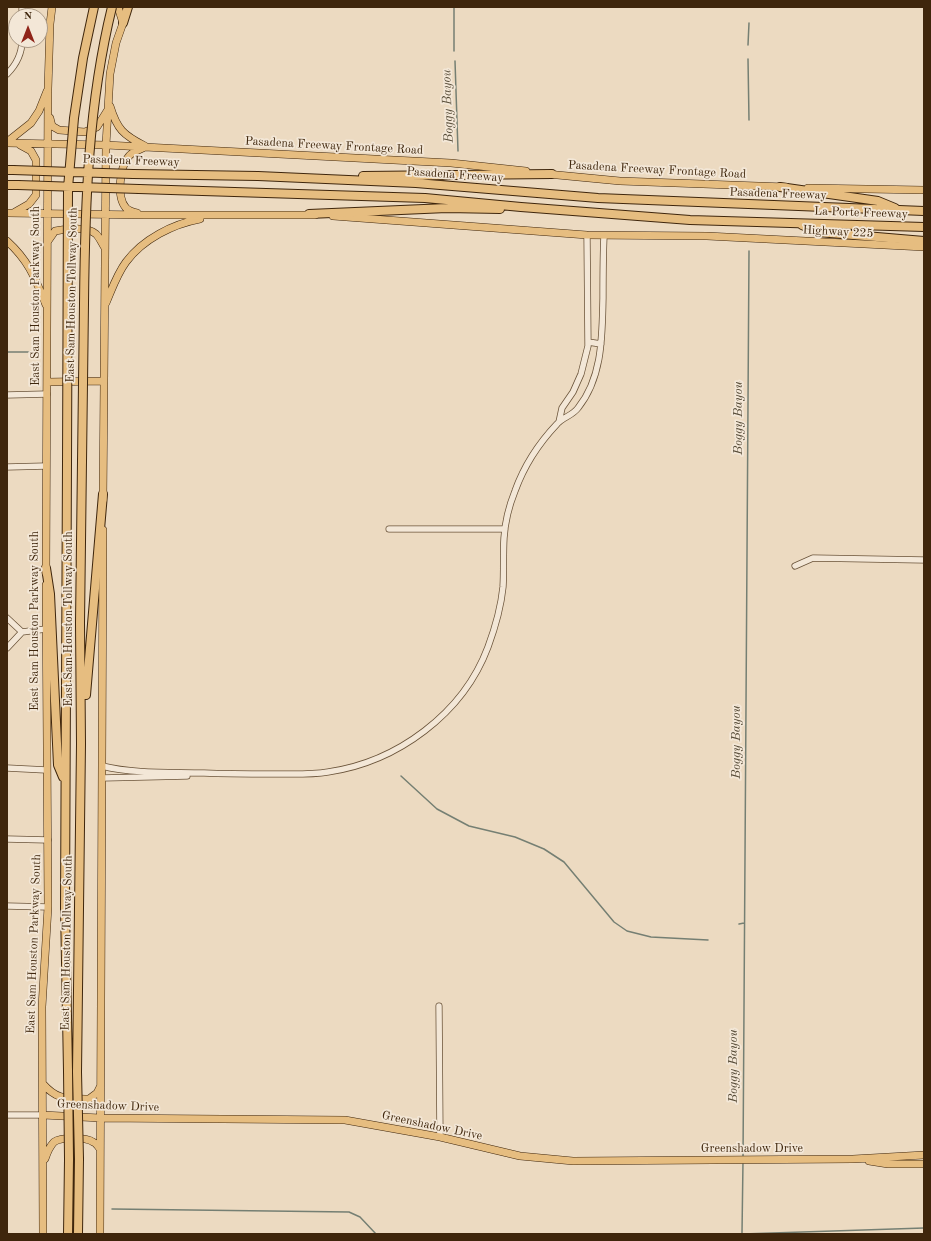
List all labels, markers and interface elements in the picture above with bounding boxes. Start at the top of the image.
north arrow [8,8,48,48]
text: N [24,11,32,22]
water label: Boggy Bayou [439,69,457,143]
street label: Pasadena Freeway Frontage Road [245,134,423,158]
street label: Pasadena Freeway [82,152,180,170]
street label: Pasadena Freeway Frontage Road [568,158,746,182]
street label: Pasadena Freeway [406,164,504,186]
street label: Pasadena Freeway [729,185,827,203]
street label: La Porte Freeway [814,204,908,222]
street label: East Sam Houston Parkway South [29,206,43,386]
street label: East Sam Houston Tollway South [63,207,81,383]
street label: Highway 225 [802,223,874,241]
water label: Boggy Bayou [731,381,747,455]
street label: East Sam Houston Parkway South [28,531,42,711]
street label: East Sam Houston Tollway South [62,531,76,707]
water label: Boggy Bayou [729,705,745,779]
street label: East Sam Houston Parkway South [24,854,44,1034]
street label: East Sam Houston Tollway South [58,855,76,1031]
water label: Boggy Bayou [726,1029,742,1103]
street label: Greenshadow Drive [57,1097,159,1115]
street label: Greenshadow Drive [380,1108,484,1144]
street label: Greenshadow Drive [701,1142,803,1156]

